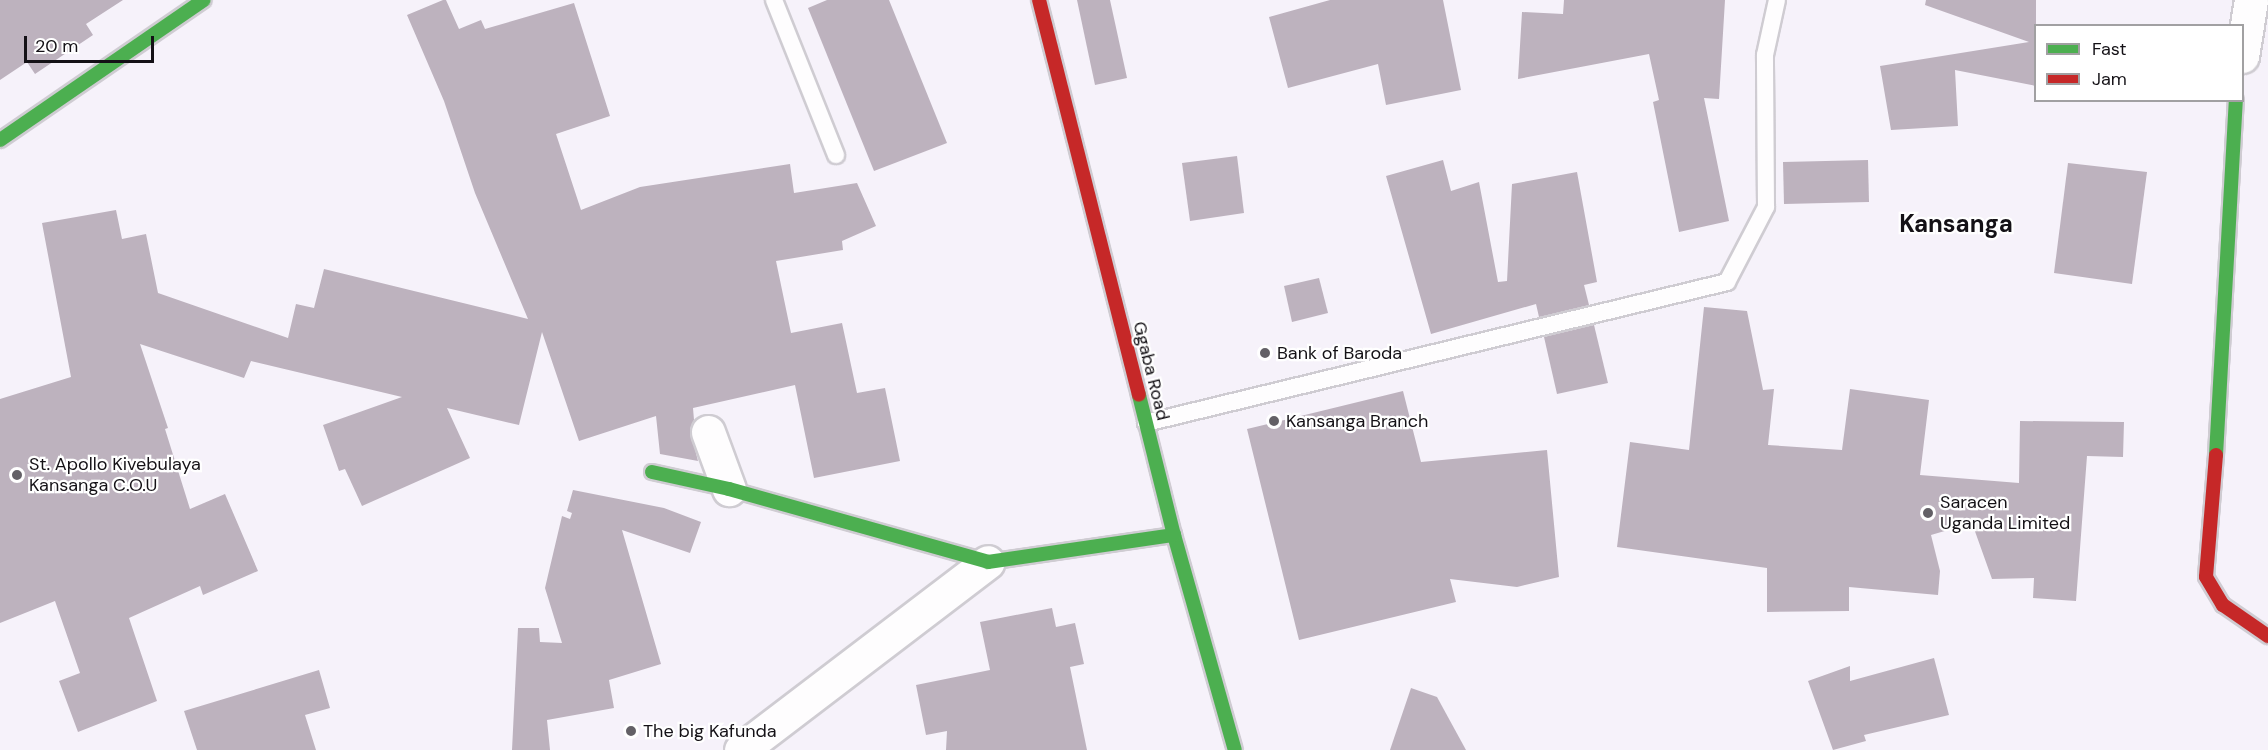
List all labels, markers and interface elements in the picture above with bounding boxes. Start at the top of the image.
scale bar [27,24,158,62]
legend [2034,24,2244,102]
text: 20 m [35,34,78,58]
text: Fast [2092,37,2127,61]
text: Jam [2092,67,2127,91]
district label: Kansanga [1899,210,2013,238]
street label: Ggaba Road [1128,319,1174,423]
place label: Bank of Baroda [1277,342,1402,364]
marker: Bank of Baroda [1258,346,1272,360]
place label: Kansanga Branch [1286,410,1428,432]
marker: Kansanga Branch [1267,414,1281,428]
place label: St. Apollo Kivebulaya Kansanga C.O.U [29,454,201,496]
marker: St. Apollo Kivebulaya Kansanga C.O.U [10,468,24,482]
place label: Saracen Uganda Limited [1940,492,2070,534]
marker: Saracen Uganda Limited [1921,506,1935,520]
place label: The big Kafunda [643,720,777,742]
marker: The big Kafunda [624,724,638,738]

